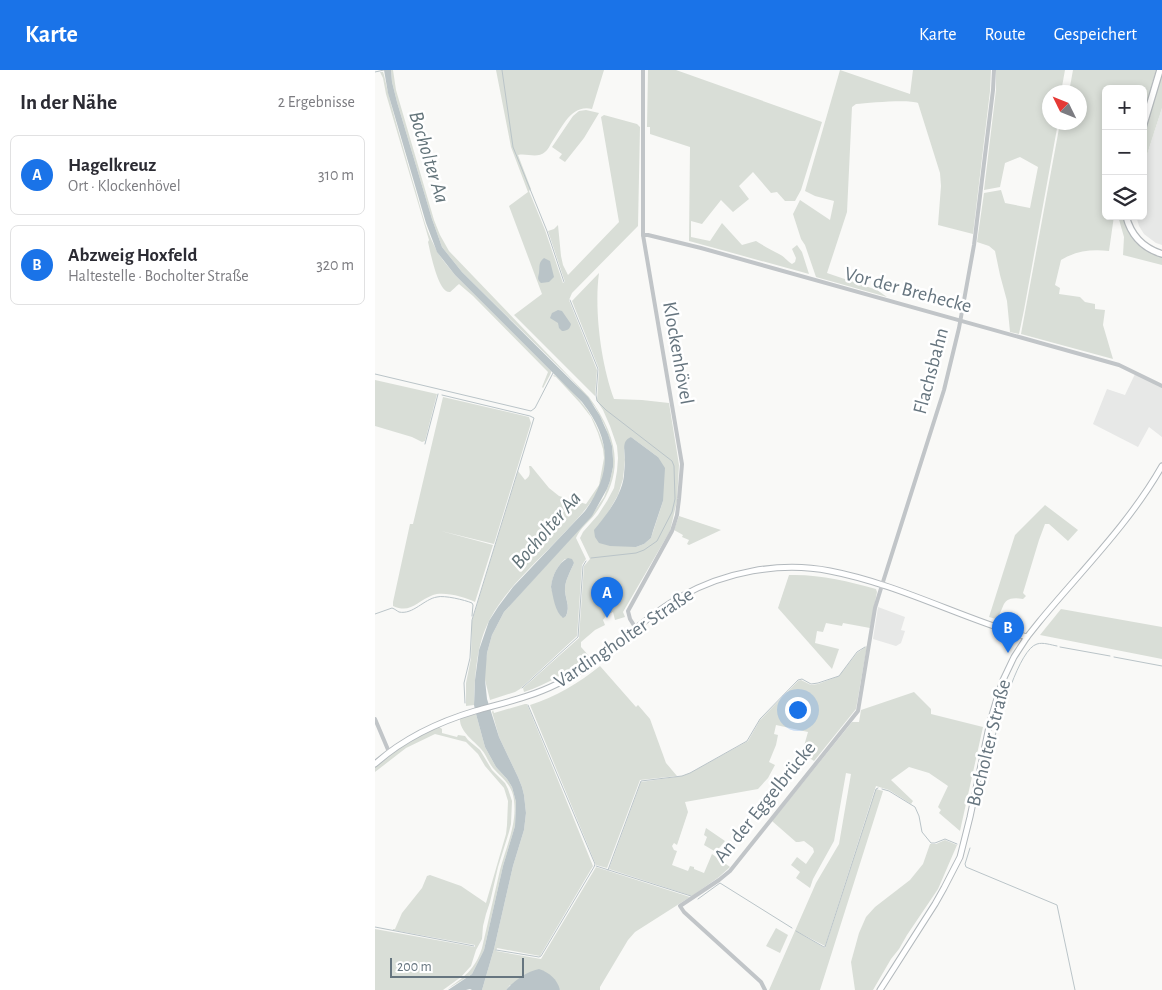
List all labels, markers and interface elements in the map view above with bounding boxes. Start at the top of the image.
text: Karte [25,23,78,47]
text: Karte [919,26,956,44]
text: Route [984,26,1026,44]
text: Gespeichert [1054,26,1137,44]
north arrow [1042,85,1087,130]
map controls [1102,85,1147,220]
button: + [1102,85,1147,130]
text: In der Nähe [20,92,117,113]
text: 2 Ergebnisse [278,94,355,110]
water label: Bocholter Aa [405,109,453,205]
button: − [1102,130,1147,175]
text: Hagelkreuz [68,156,156,175]
text: A [32,167,42,183]
text: 310 m [318,167,354,183]
button: layers [1102,175,1147,220]
text: Ort · Klockenhövel [68,178,181,194]
text: Abzweig Hoxfeld [68,246,197,265]
text: B [32,257,42,273]
text: 320 m [316,257,354,273]
street label: Vor der Brehecke [842,263,974,317]
text: Haltestelle · Bocholter Straße [68,268,249,284]
street label: Klockenhövel [659,300,697,406]
street label: Flachsbahn [910,326,952,416]
water label: Bocholter Aa [507,487,585,573]
pin: A [591,577,623,618]
street label: Vardingholter Straße [551,584,697,692]
pin: B [992,612,1024,653]
street label: Bocholter Straße [964,678,1014,808]
your location [785,697,811,723]
street label: An der Eggelbrücke [710,738,820,866]
scale bar [390,955,524,978]
text: 200 m [397,960,432,974]

